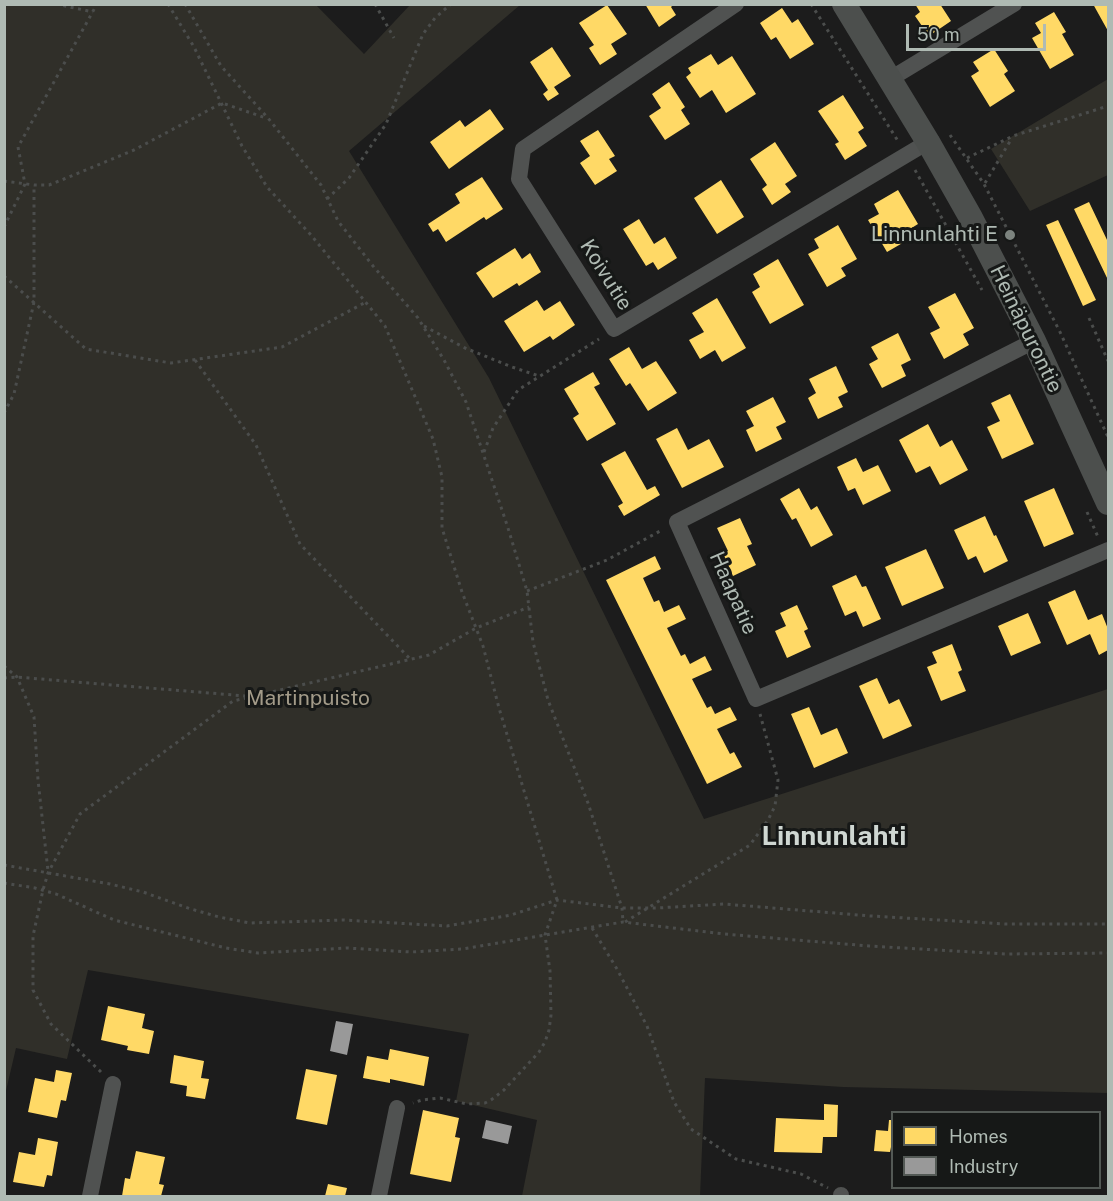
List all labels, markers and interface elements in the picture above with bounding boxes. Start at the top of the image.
scale bar [909,12,1048,50]
text: 50 m [917,24,960,45]
place label: Linnunlahti E [871,222,998,248]
marker: Linnunlahti E [1003,228,1017,242]
street label: Koivutie [574,235,638,315]
street label: Heinäpurontie [984,261,1068,397]
street label: Haapatie [704,548,762,638]
park label: Martinpuisto [246,686,370,712]
district label: Linnunlahti [761,821,907,853]
legend [891,1111,1101,1189]
text: Homes [949,1126,1008,1147]
text: Industry [949,1156,1018,1177]

